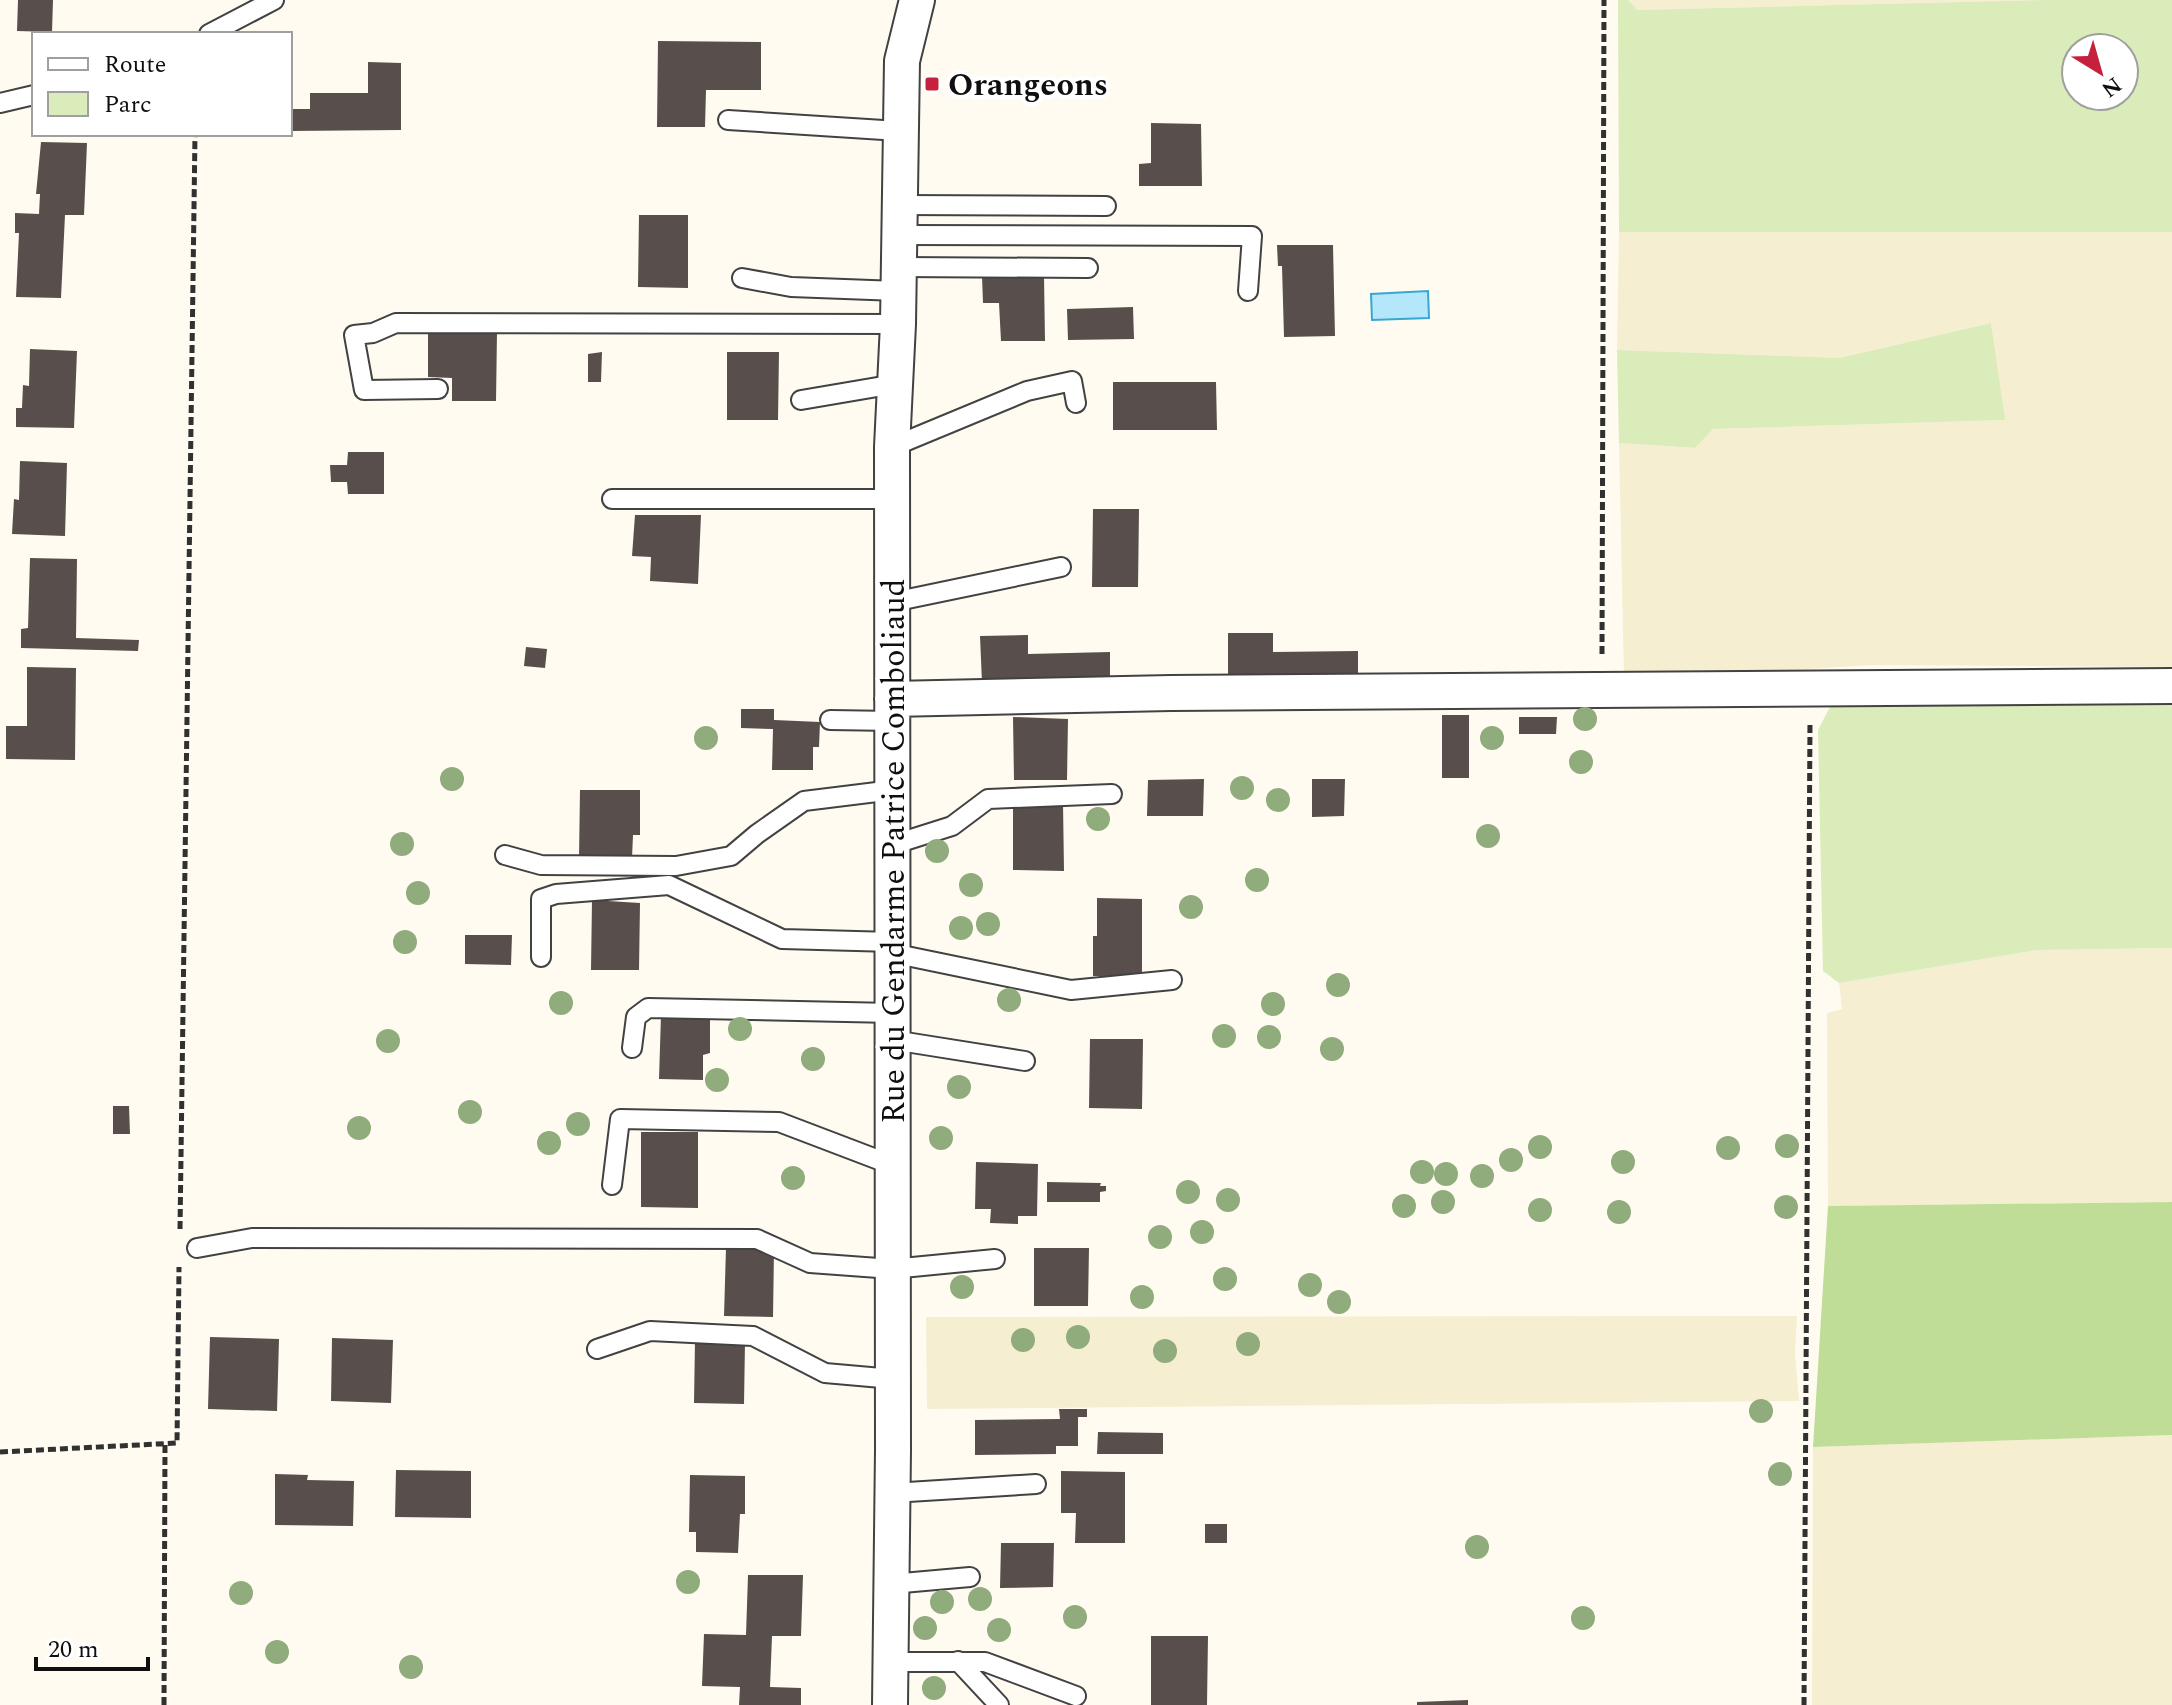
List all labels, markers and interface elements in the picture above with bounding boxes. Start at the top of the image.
legend [32,32,292,136]
north arrow [2060,32,2140,112]
text: Route [104,47,166,83]
place label: Orangeons [948,61,1108,110]
text: N [2094,68,2128,105]
marker: Orangeons [923,75,941,93]
text: Parc [104,87,152,123]
street label: Rue du Gendarme Patrice Comboliaud [870,579,919,1123]
scale bar [36,1621,148,1671]
text: 20 m [48,1632,99,1668]

